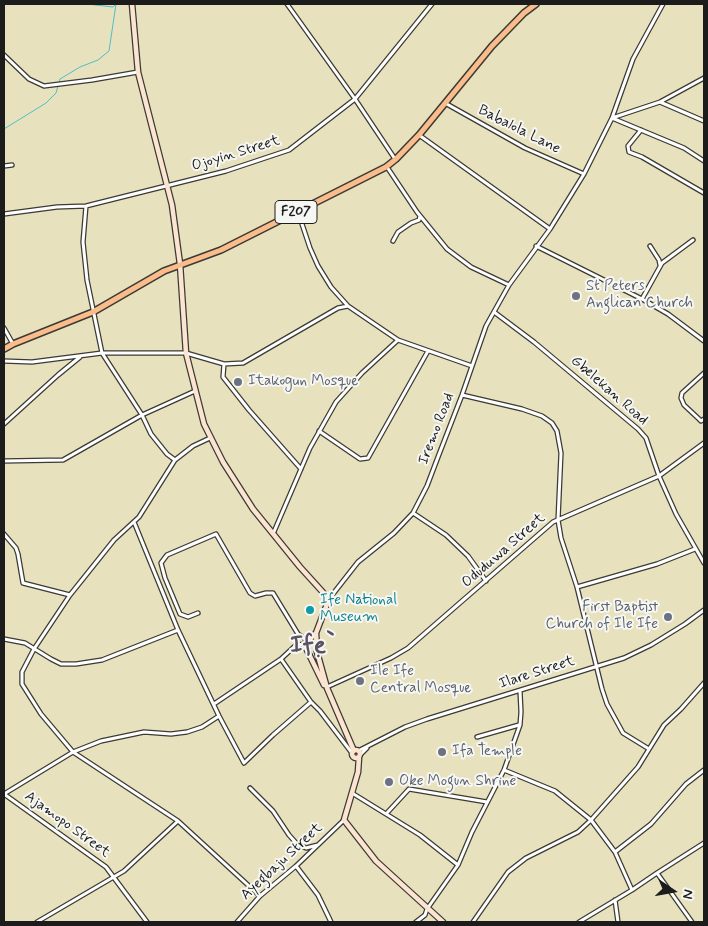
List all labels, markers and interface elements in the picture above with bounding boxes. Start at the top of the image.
street label: Babalola Lane [475,102,563,158]
street label: Ojoyin Street [190,132,282,176]
road number: F207 [275,200,317,223]
place label: St Peters Anglican Church [586,278,693,313]
marker: St Peters Anglican Church [570,290,582,302]
street label: Gbelekan Road [566,352,652,430]
place label: Itakogun Mosque [248,373,358,391]
marker: Itakogun Mosque [232,376,244,388]
street label: Iremo Road [415,391,459,467]
street label: Oduduwa Street [459,510,549,592]
place label: Ife National Museum [320,592,397,627]
place label: First Baptist Church of Ile Ife [546,599,658,634]
marker: Ife National Museum [304,604,316,616]
marker: First Baptist Church of Ile Ife [662,611,674,623]
district label: Ifẹ̀ [290,632,326,662]
street label: Ilare Street [497,652,577,694]
place label: Ile Ife Central Mosque [370,663,471,698]
marker: Ile Ife Central Mosque [354,675,366,687]
place label: Ifa Temple [452,743,522,761]
marker: Ifa Temple [436,746,448,758]
place label: Oke Mogun Shrine [399,773,516,791]
marker: Oke Mogun Shrine [383,776,395,788]
street label: Ajamopo Street [21,788,113,862]
street label: Ayegbaju Street [237,820,327,904]
north arrow [648,866,698,916]
text: N [678,888,697,901]

